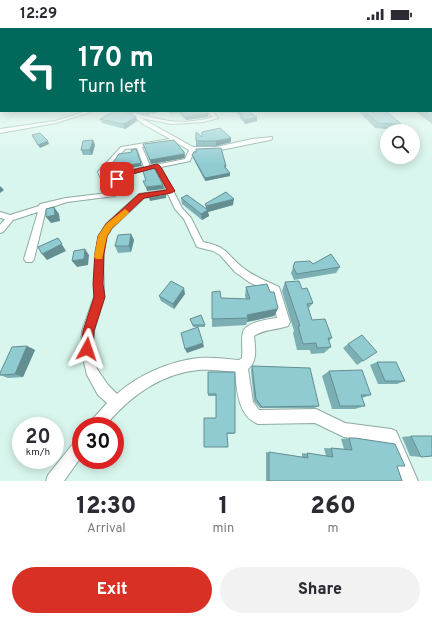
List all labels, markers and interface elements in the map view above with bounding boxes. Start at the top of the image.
text: 12:29 [20,5,57,24]
text: 170 m [78,41,154,77]
icon: left [12,44,64,96]
text: Turn left [78,76,146,99]
map controls [380,124,420,164]
button: search [380,124,420,164]
pin [100,162,134,196]
icon: arrive [106,168,128,190]
position arrow [66,328,108,370]
speed limit sign: 30 [72,417,124,469]
text: 20 [25,425,51,451]
text: km/h [26,446,50,459]
text: 12:30 [76,492,136,522]
text: 1 [219,492,228,522]
text: 260 [310,492,356,522]
text: Arrival [87,521,126,537]
text: min [213,521,234,537]
text: m [328,521,339,537]
button: Exit [12,567,212,613]
button: Share [220,567,420,613]

